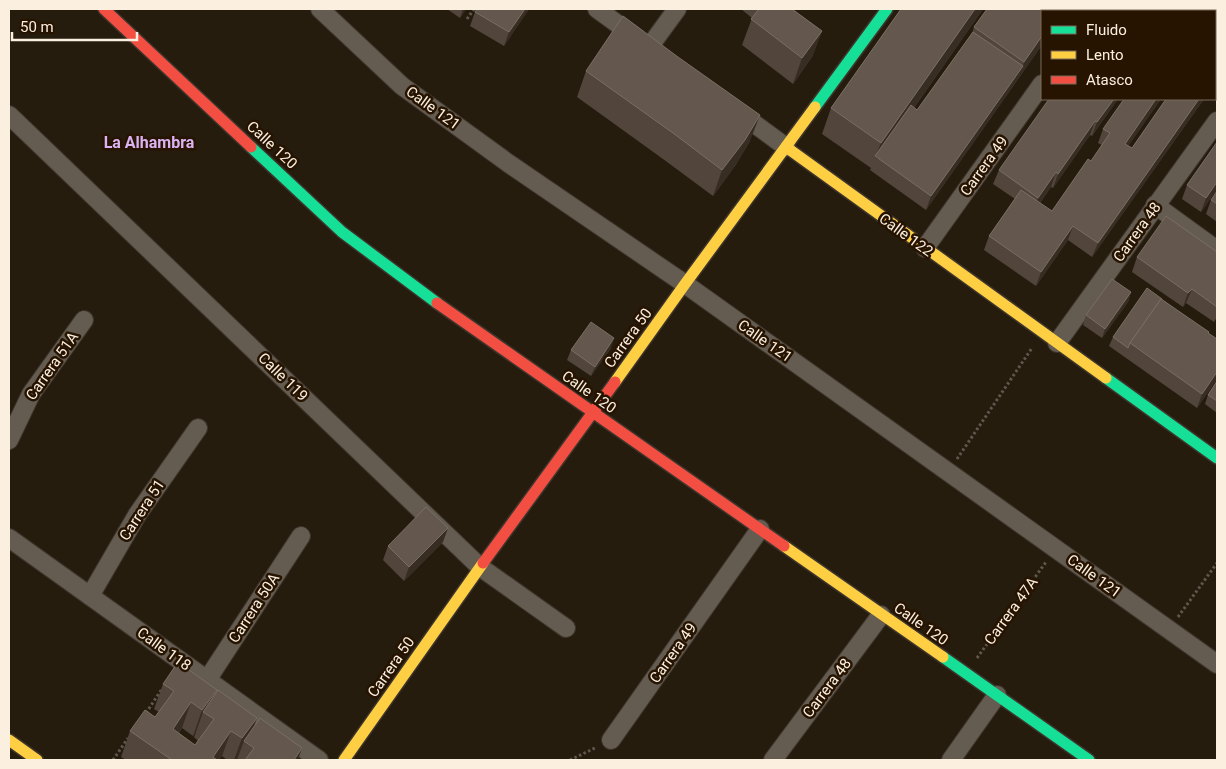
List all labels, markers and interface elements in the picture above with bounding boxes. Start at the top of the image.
scale bar [12,10,138,42]
legend [1041,10,1216,100]
text: 50 m [20,18,54,36]
text: Fluido [1086,21,1127,39]
text: Lento [1086,46,1124,64]
text: Atasco [1086,71,1133,89]
street label: Calle 121 [403,82,463,134]
street label: Calle 120 [243,117,301,173]
district label: La Alhambra [104,133,195,152]
street label: Carrera 49 [956,133,1012,199]
street label: Carrera 48 [1109,199,1165,265]
street label: Calle 122 [876,209,936,261]
street label: Carrera 50 [600,305,656,371]
street label: Calle 121 [734,316,796,366]
street label: Carrera 51A [22,328,82,404]
street label: Calle 119 [254,349,312,405]
street label: Calle 120 [558,367,620,417]
street label: Carrera 51 [116,476,168,544]
street label: Calle 121 [1064,550,1124,602]
street label: Carrera 50A [225,570,283,646]
street label: Carrera 47A [980,573,1042,648]
street label: Calle 120 [890,599,952,649]
street label: Carrera 49 [646,619,700,687]
street label: Calle 118 [134,623,194,675]
street label: Carrera 50 [364,633,418,701]
street label: Carrera 48 [799,655,855,721]

